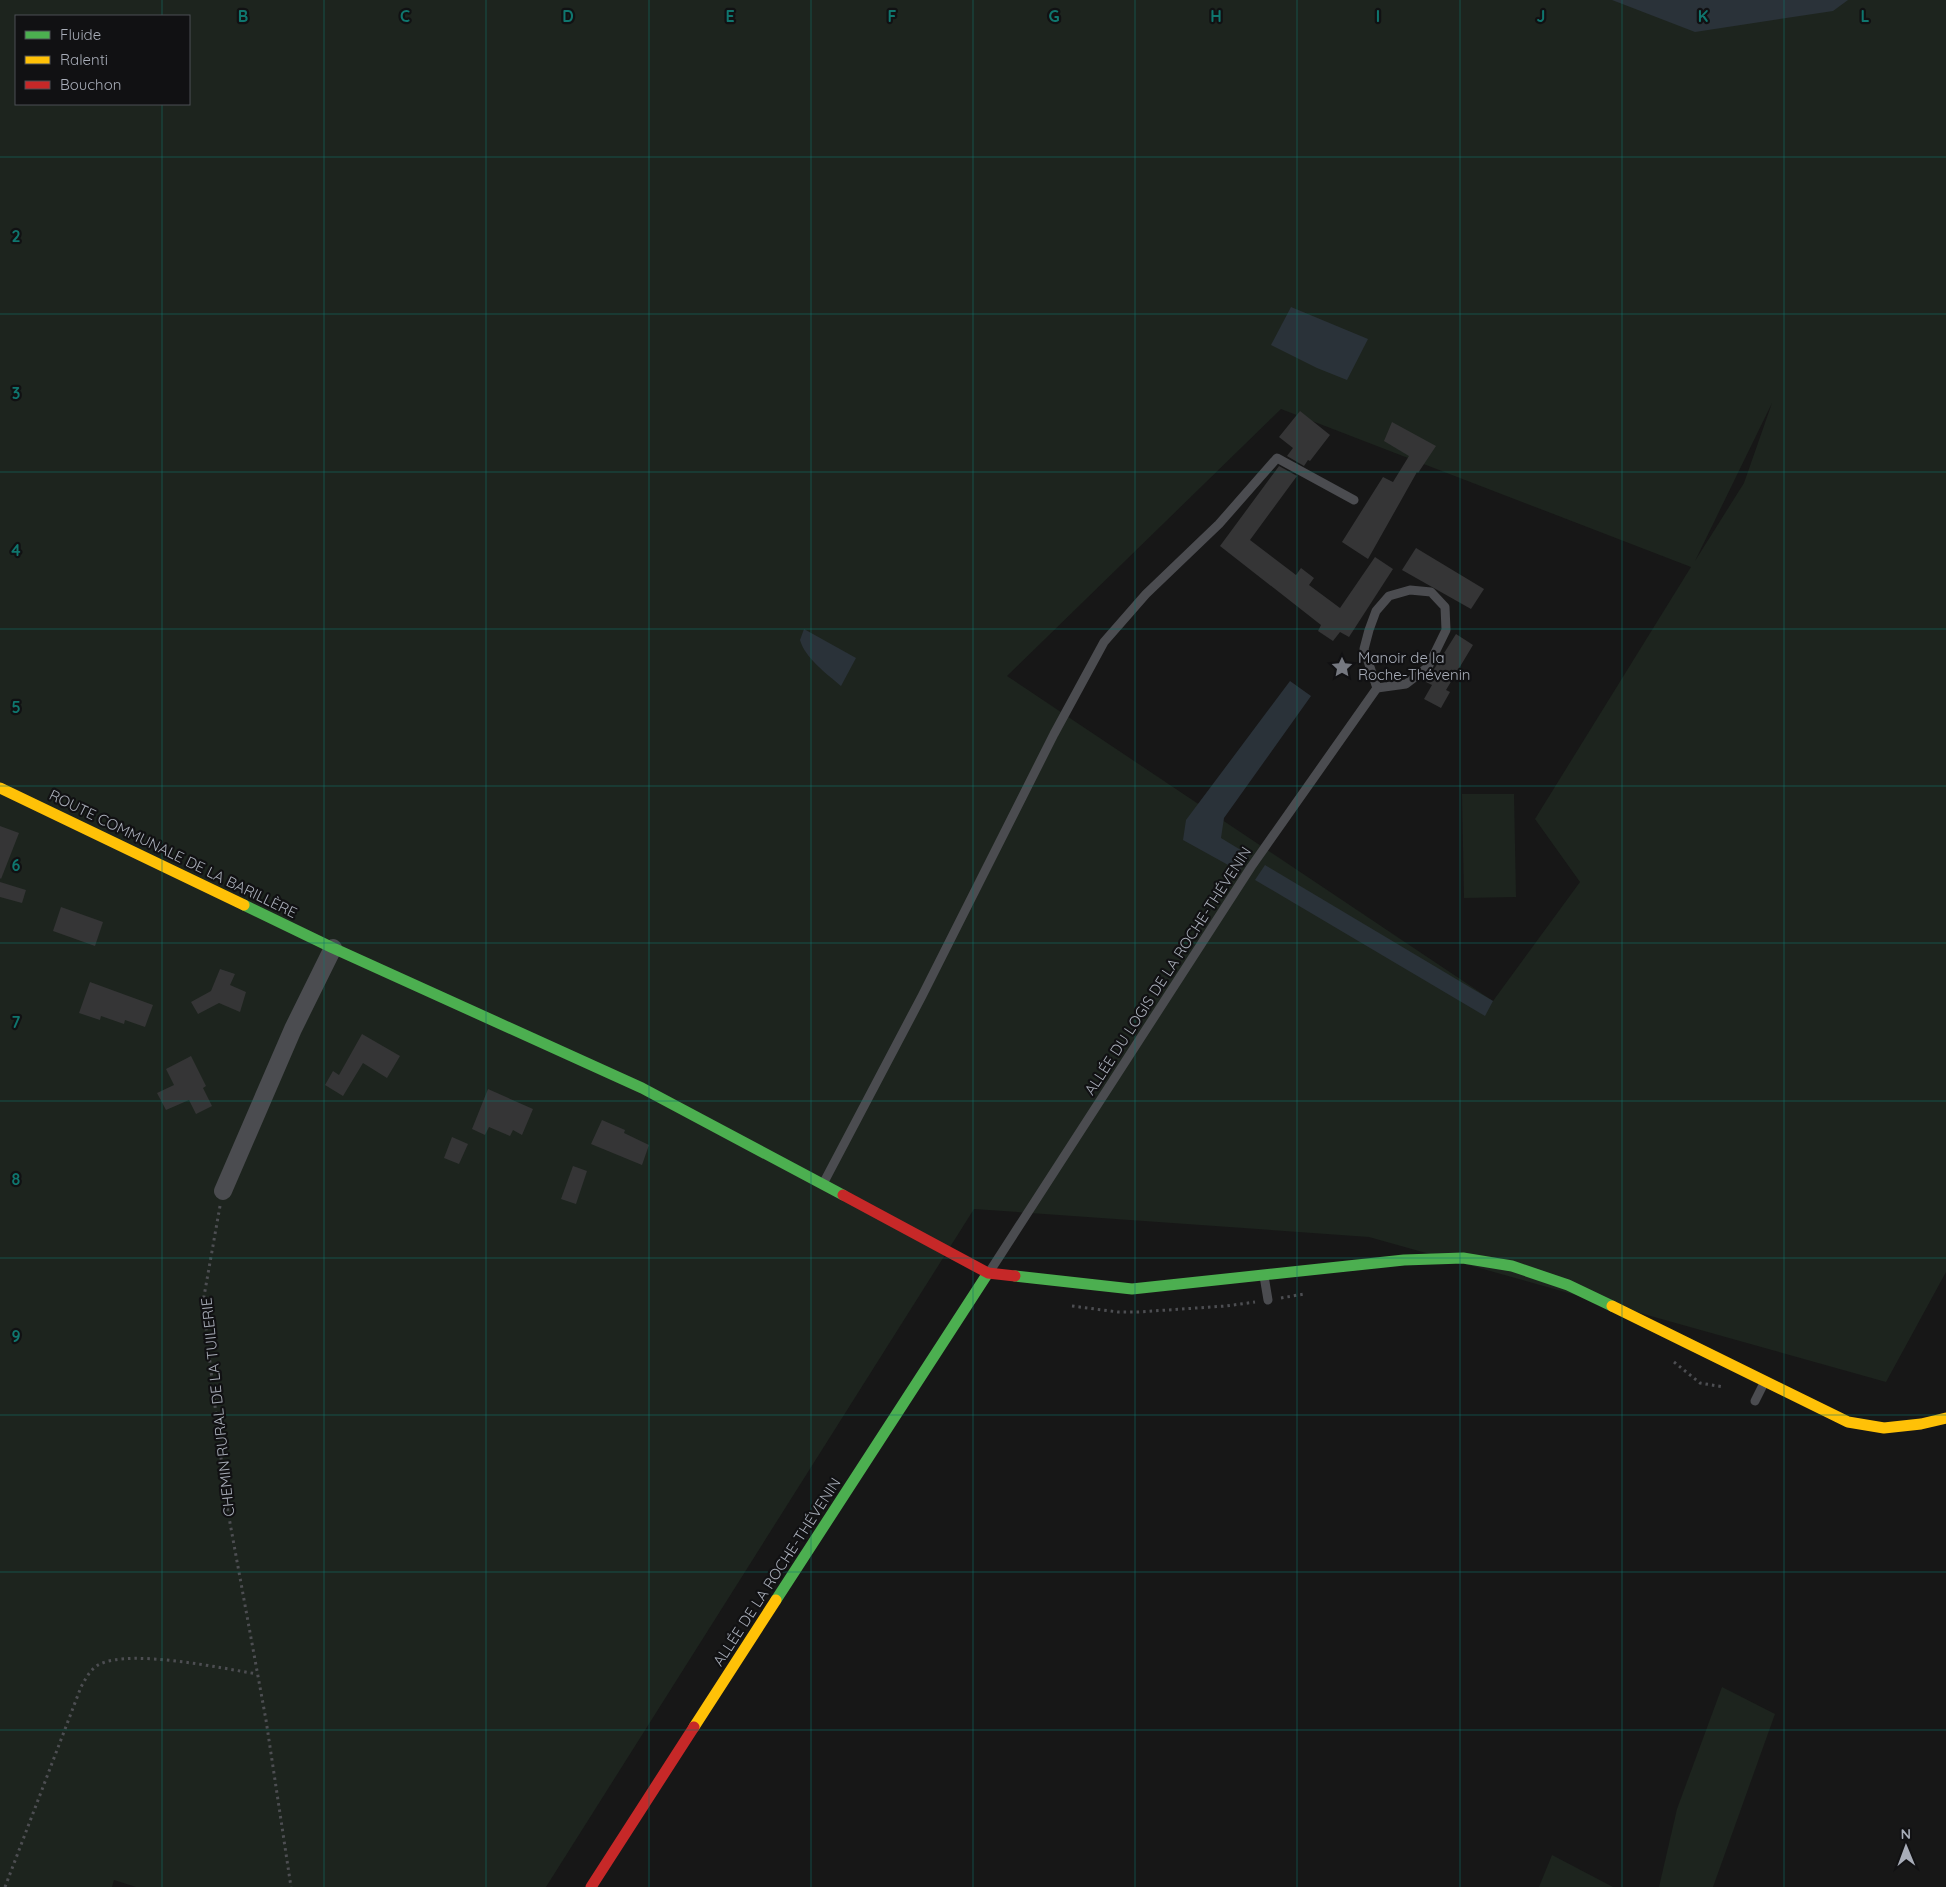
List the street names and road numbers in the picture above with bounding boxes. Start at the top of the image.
street label: ROUTE COMMUNALE DE LA BARILLÈRE [46,785,300,922]
street label: ALLÉE DU LOGIS DE LA ROCHE-THÉVENIN [1080,843,1255,1099]
street label: CHEMIN RURAL DE LA TUILERIE [197,1297,238,1518]
street label: ALLÉE DE LA ROCHE-THÉVENIN [708,1474,845,1669]

